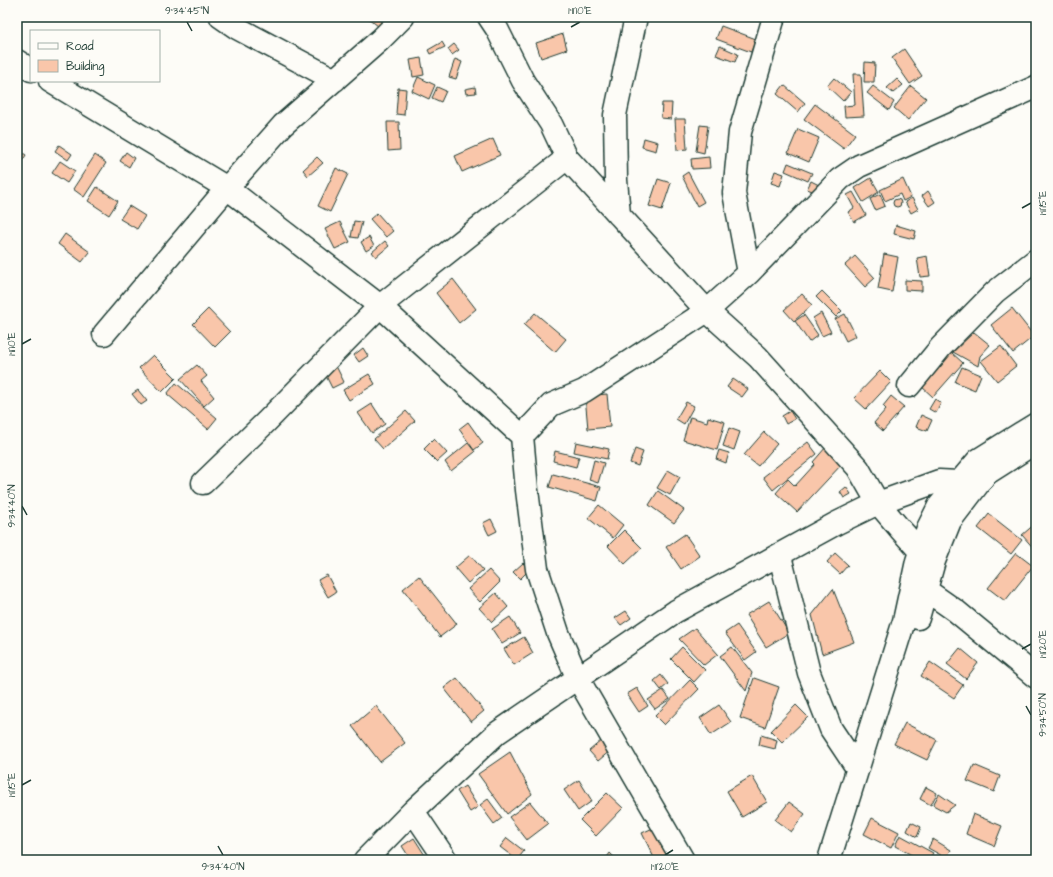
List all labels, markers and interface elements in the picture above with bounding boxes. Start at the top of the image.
text: 9°34'45"N [165,4,209,18]
text: 1°11'10"E [568,4,592,18]
legend [30,30,160,82]
text: Road [66,38,94,55]
text: Building [66,58,104,76]
text: 1°11'15"E [1036,191,1050,215]
text: 1°11'10"E [5,332,19,356]
text: 9°34'40"N [5,484,19,528]
text: 1°11'20"E [1036,630,1050,658]
text: 9°34'50"N [1036,693,1050,737]
text: 1°11'15"E [5,773,19,797]
text: 9°34'40"N [201,860,245,874]
text: 1°11'20"E [651,860,679,874]

